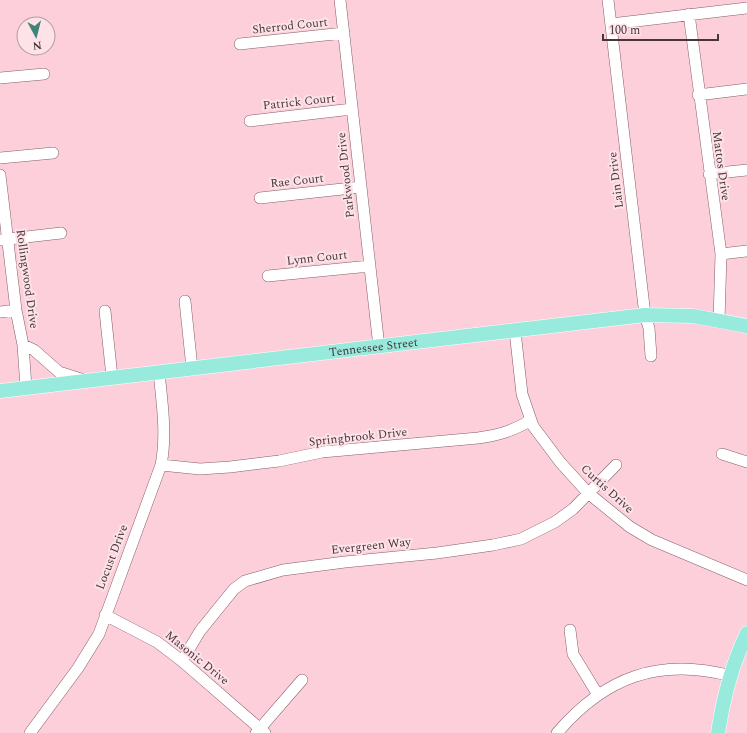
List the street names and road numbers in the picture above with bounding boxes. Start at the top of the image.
street label: Sherrod Court [251,13,329,39]
street label: Patrick Court [262,89,336,115]
street label: Mattos Drive [707,130,735,202]
street label: Parkwood Drive [332,131,360,219]
street label: Lain Drive [603,151,629,209]
street label: Rae Court [269,169,325,193]
street label: Rollingwood Drive [11,228,43,330]
street label: Lynn Court [286,245,348,271]
street label: Tennessee Street [328,332,419,362]
street label: Springbrook Drive [308,422,408,452]
street label: Curtis Drive [576,460,638,518]
street label: Locust Drive [91,522,133,592]
street label: Evergreen Way [330,532,413,560]
street label: Masonic Drive [161,626,233,690]

